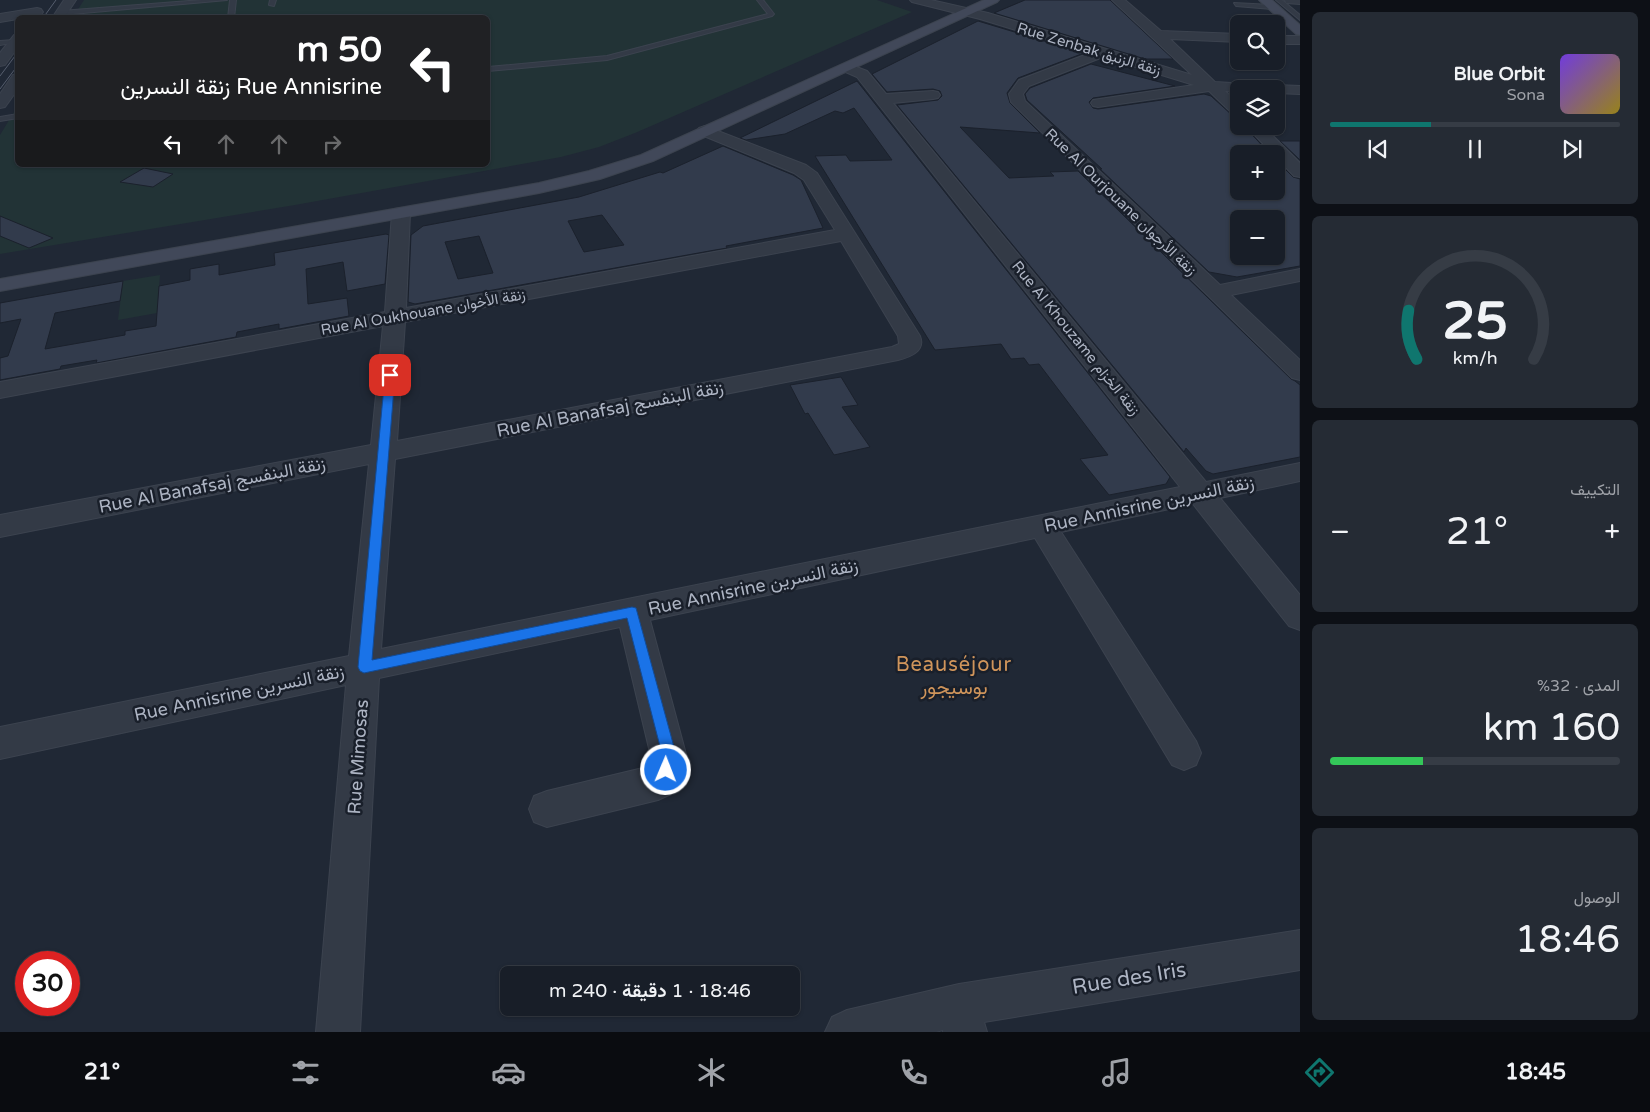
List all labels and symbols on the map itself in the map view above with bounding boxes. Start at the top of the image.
street label: Rue Zenbak زنقة الزنبق [1015,19,1163,80]
street label: Rue Al Ourjouane زنقة الأرجوان [1041,125,1201,279]
street label: Rue Al Khouzame زنقة الخزام [1007,257,1144,419]
street label: Rue Al Oukhouane زنقة الأخوان [319,285,527,339]
pin [369,354,411,396]
street label: Rue Al Banafsaj زنقة البنفسج [495,376,726,443]
street label: Rue Al Banafsaj زنقة البنفسج [97,452,328,519]
street label: Rue Annisrine زنقة النسرين [1042,471,1256,537]
street label: Rue Annisrine زنقة النسرين [646,554,860,620]
district label: Beauséjour بوسيجور [896,653,1012,700]
street label: Rue Annisrine زنقة النسرين [132,660,346,726]
street label: Rue Mimosas [343,699,373,815]
position arrow [639,743,691,795]
speed limit sign: 30 [15,951,80,1016]
street label: Rue des Iris [1070,957,1188,1000]

